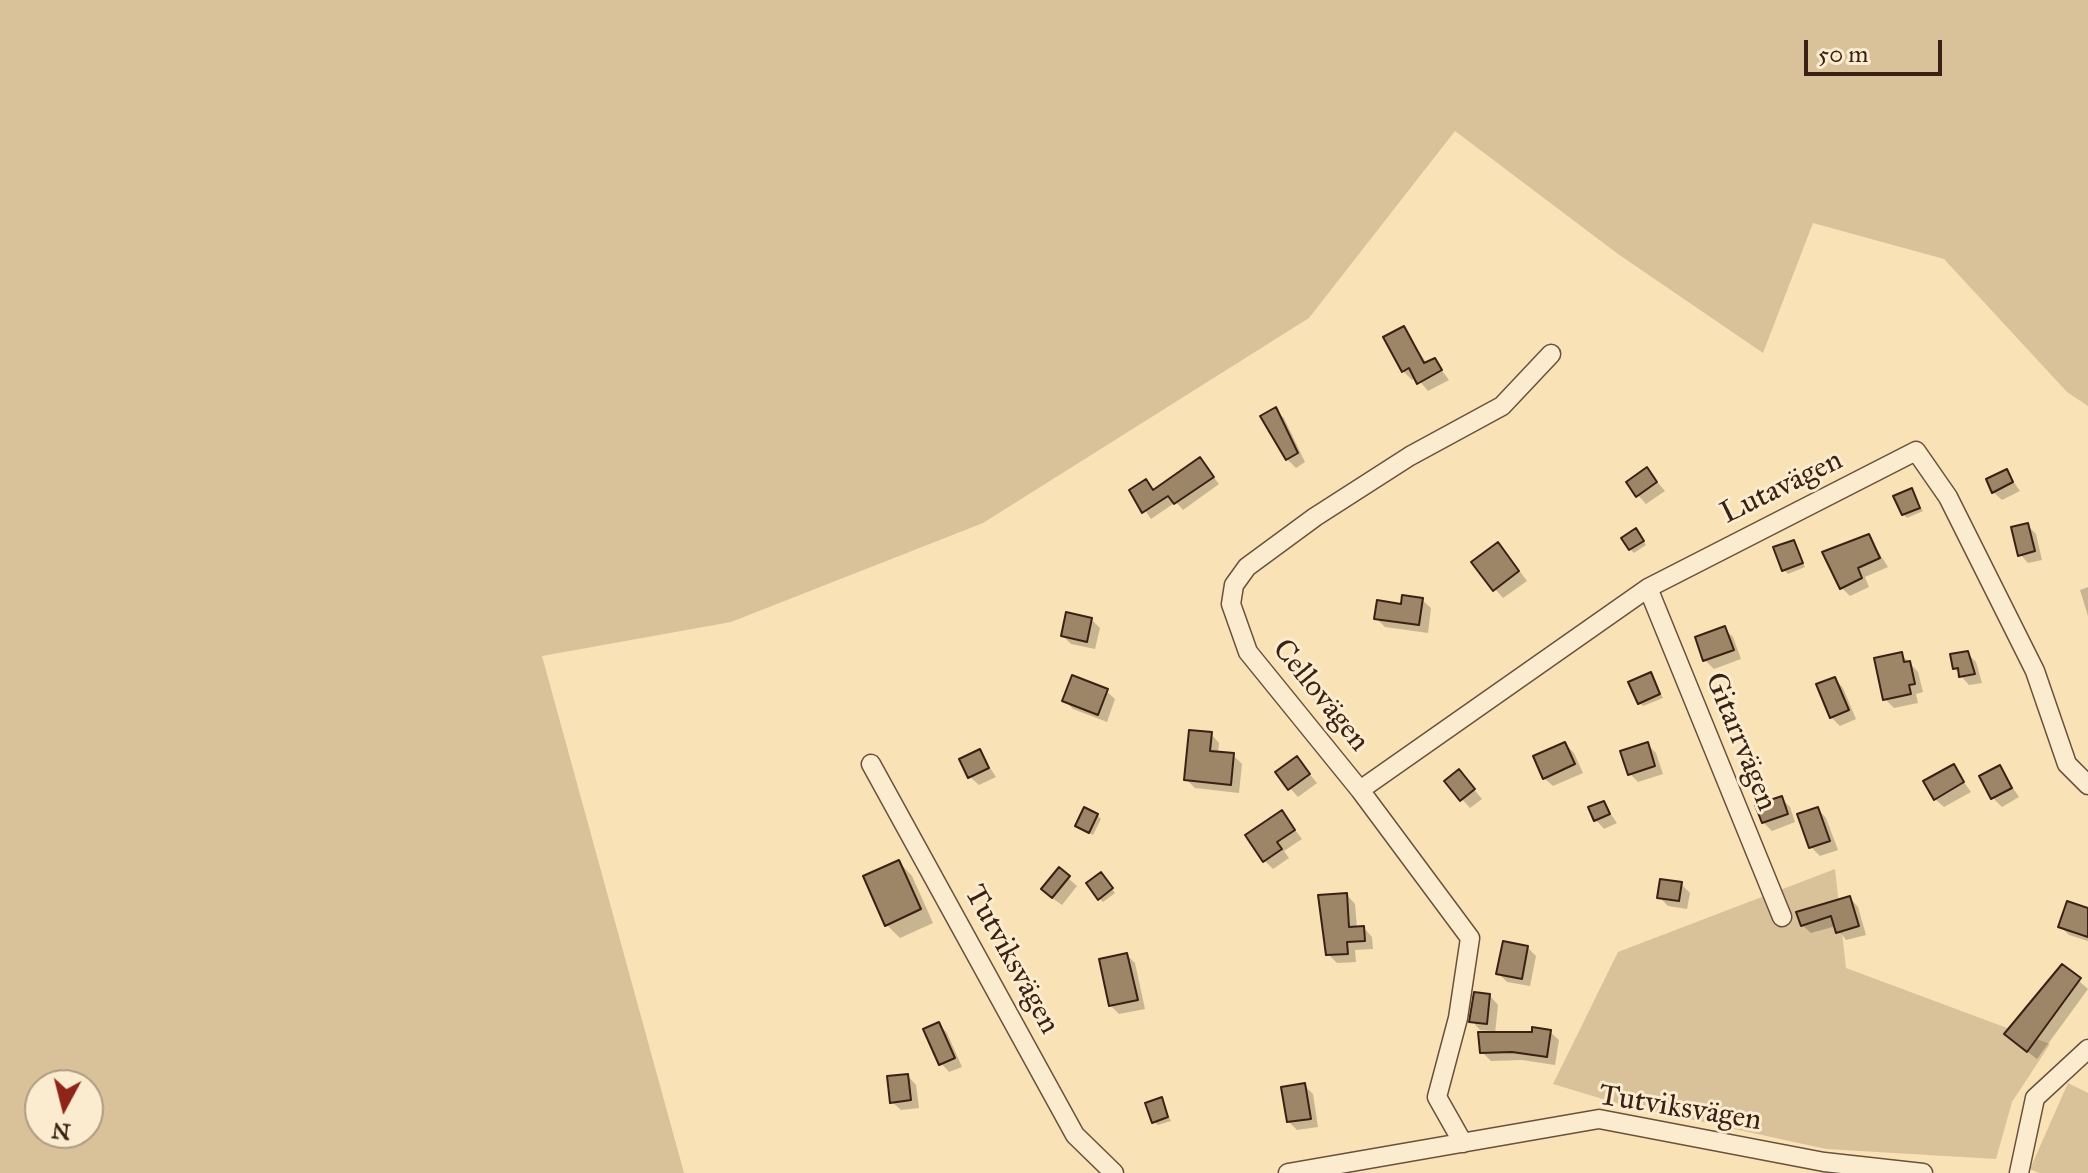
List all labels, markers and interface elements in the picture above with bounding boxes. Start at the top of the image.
scale bar [1808,24,1946,74]
text: 50 m [1818,39,1868,69]
street label: Lutavägen [1715,443,1849,533]
street label: Cellovägen [1264,633,1376,759]
street label: Gitarrvägen [1696,668,1784,816]
street label: Tutviksvägen [955,880,1067,1040]
north arrow [24,1069,104,1149]
street label: Tutviksvägen [1596,1078,1764,1140]
text: N [50,1117,72,1146]

